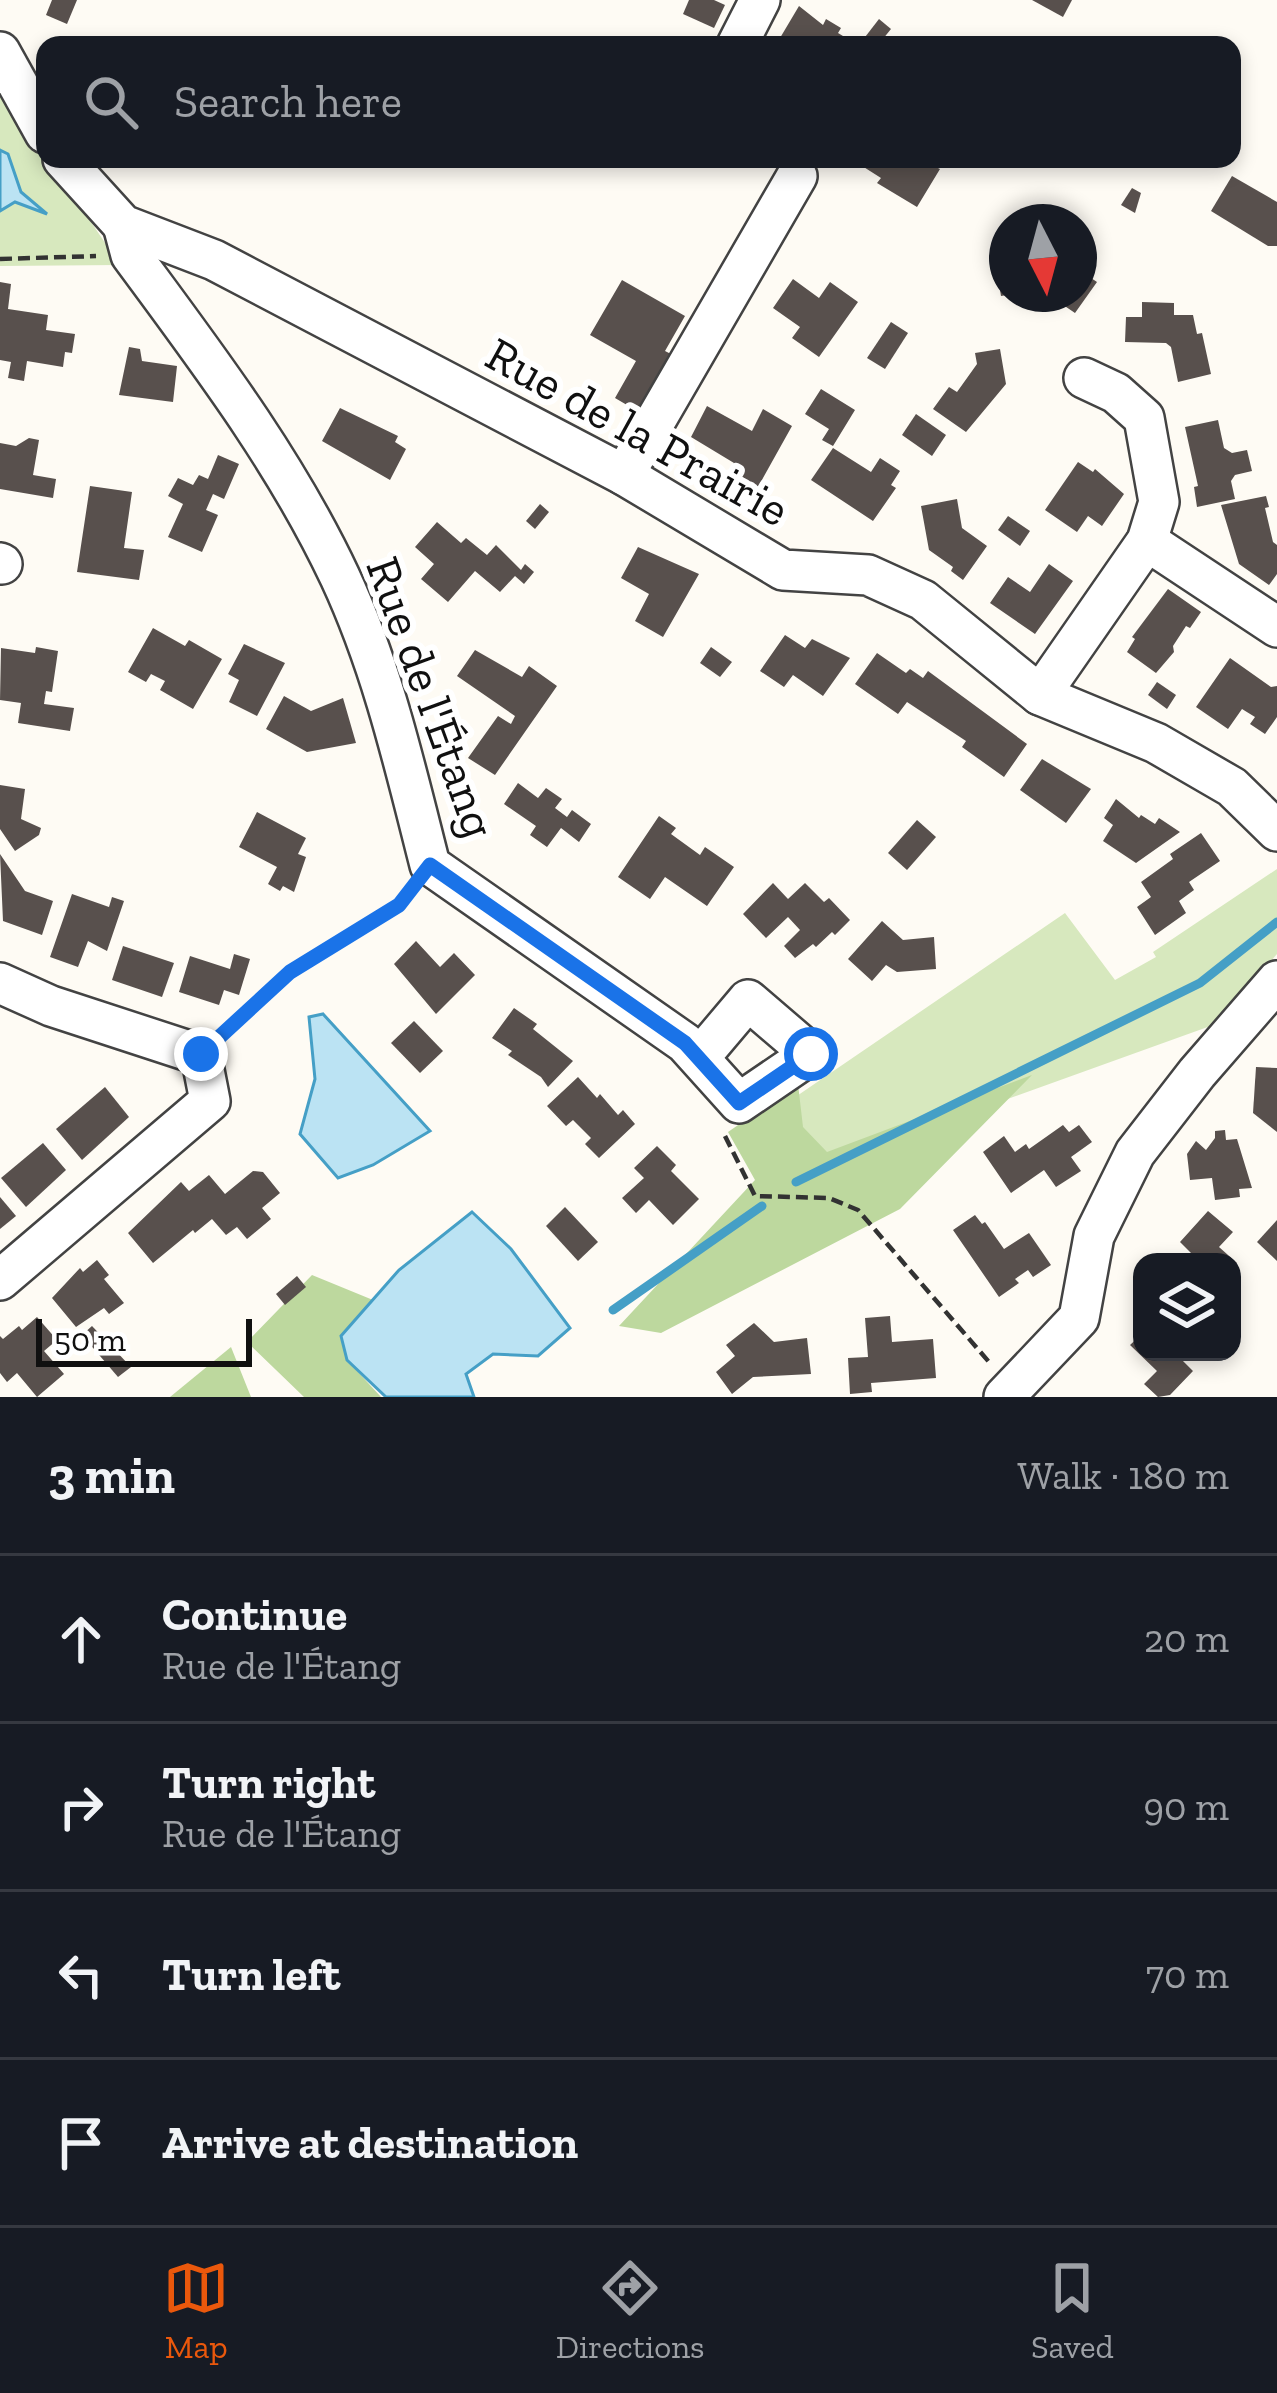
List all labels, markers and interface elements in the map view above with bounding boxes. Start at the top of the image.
search box [36,36,1241,168]
icon: search [78,69,144,135]
text: Search here [174,75,402,129]
north arrow [989,204,1097,312]
street label: Rue de la Prairie [476,325,799,538]
street label: Rue de l'Étang [354,549,509,845]
route end [174,1027,228,1081]
route start [784,1027,838,1081]
map controls [1133,1253,1241,1361]
button: layers [1133,1253,1241,1361]
scale bar [36,1313,252,1366]
text: 50 m [54,1320,126,1359]
text: 3 min [48,1445,175,1506]
text: Walk · 180 m [1018,1452,1229,1499]
text: Continue [162,1588,347,1642]
icon: ahead [48,1606,114,1672]
text: 20 m [1144,1615,1229,1662]
text: Rue de l'Étang [162,1642,401,1689]
text: Turn right [162,1756,375,1810]
icon: right [48,1774,114,1840]
text: 90 m [1143,1783,1229,1830]
text: Rue de l'Étang [162,1810,401,1857]
icon: left [48,1942,114,2008]
text: Turn left [162,1948,340,2002]
text: 70 m [1146,1951,1229,1998]
icon: arrive [48,2110,114,2176]
text: Arrive at destination [162,2116,578,2170]
tab: Map [163,2255,229,2366]
tab: Directions [556,2255,705,2366]
tab: Saved [1031,2255,1114,2366]

